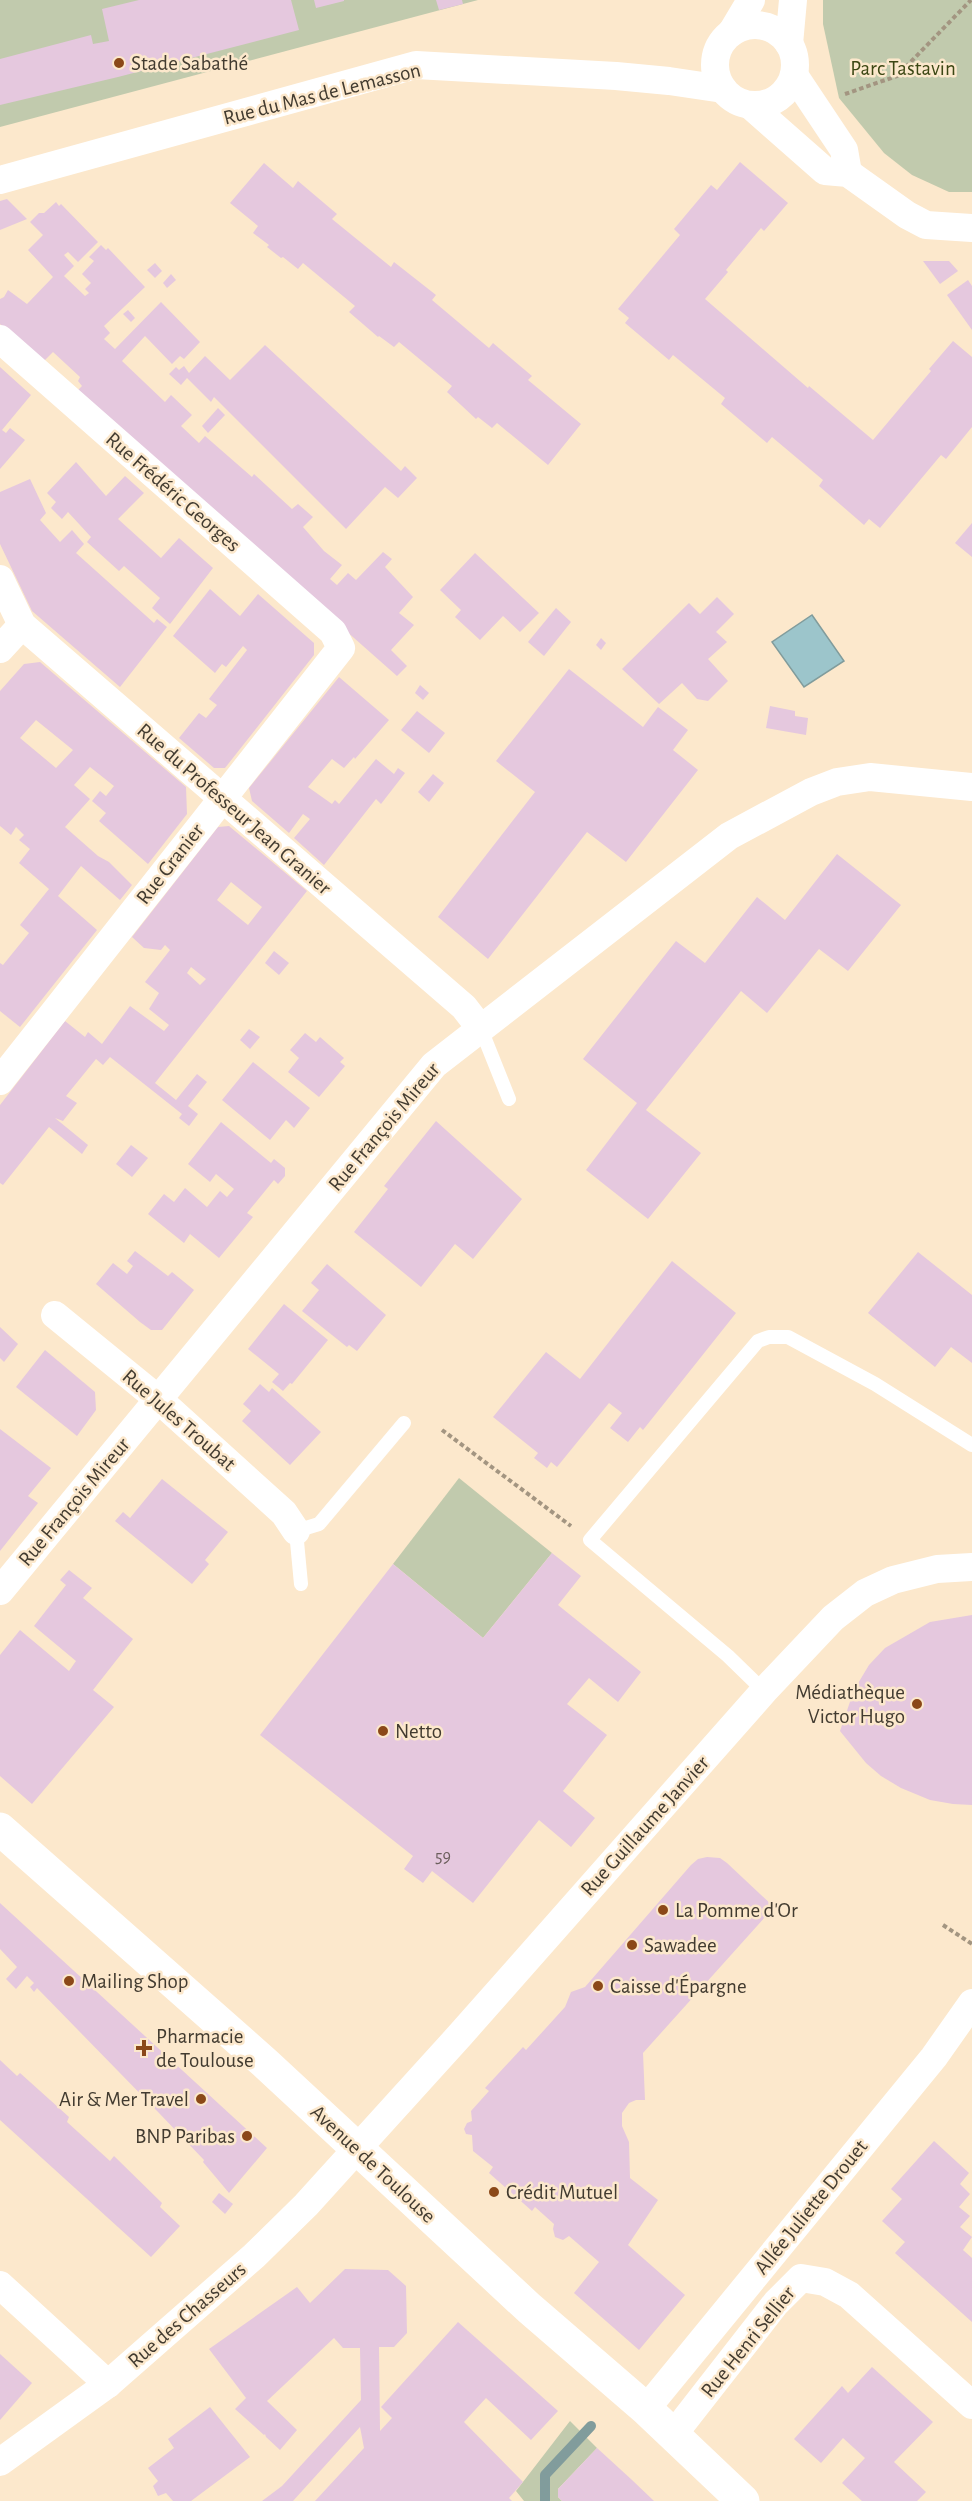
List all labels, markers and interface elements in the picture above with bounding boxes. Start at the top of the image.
place label: Stade Sabathé [131,53,248,74]
marker: Stade Sabathé [112,56,126,70]
park label: Parc Tastavin [850,58,956,79]
street label: Rue du Mas de Lemasson [221,59,423,129]
street label: Rue Frédéric Georges [102,428,244,556]
street label: Rue du Professeur Jean Granier [133,719,335,899]
street label: Rue Granier [132,820,208,908]
street label: Rue François Mireur [324,1059,444,1195]
street label: Rue Jules Troubat [118,1365,240,1475]
street label: Rue François Mireur [14,1434,134,1570]
place label: Médiathèque Victor Hugo [795,1682,905,1727]
marker: Médiathèque Victor Hugo [910,1697,924,1711]
place label: Netto [395,1721,442,1742]
marker: Netto [376,1724,390,1738]
street label: Rue Guillaume Janvier [577,1752,713,1900]
house number: 59 [435,1848,451,1866]
place label: La Pomme d'Or [675,1900,798,1921]
marker: La Pomme d'Or [656,1903,670,1917]
place label: Sawadee [644,1935,717,1956]
marker: Sawadee [625,1938,639,1952]
place label: Mailing Shop [81,1971,189,1992]
marker: Mailing Shop [62,1974,76,1988]
place label: Caisse d'Épargne [610,1974,747,1997]
marker: Caisse d'Épargne [591,1979,605,1993]
place label: Pharmacie de Toulouse [156,2026,254,2071]
marker: Pharmacie de Toulouse [137,2041,151,2055]
place label: Air & Mer Travel [59,2089,189,2110]
marker: Air & Mer Travel [194,2092,208,2106]
street label: Avenue de Toulouse [306,2101,440,2227]
place label: BNP Paribas [135,2126,235,2147]
marker: BNP Paribas [240,2129,254,2143]
street label: Allée Juliette Drouet [751,2136,872,2278]
place label: Crédit Mutuel [506,2182,618,2203]
marker: Crédit Mutuel [487,2185,501,2199]
street label: Rue des Chasseurs [124,2258,250,2372]
street label: Rue Henri Sellier [697,2282,799,2401]

